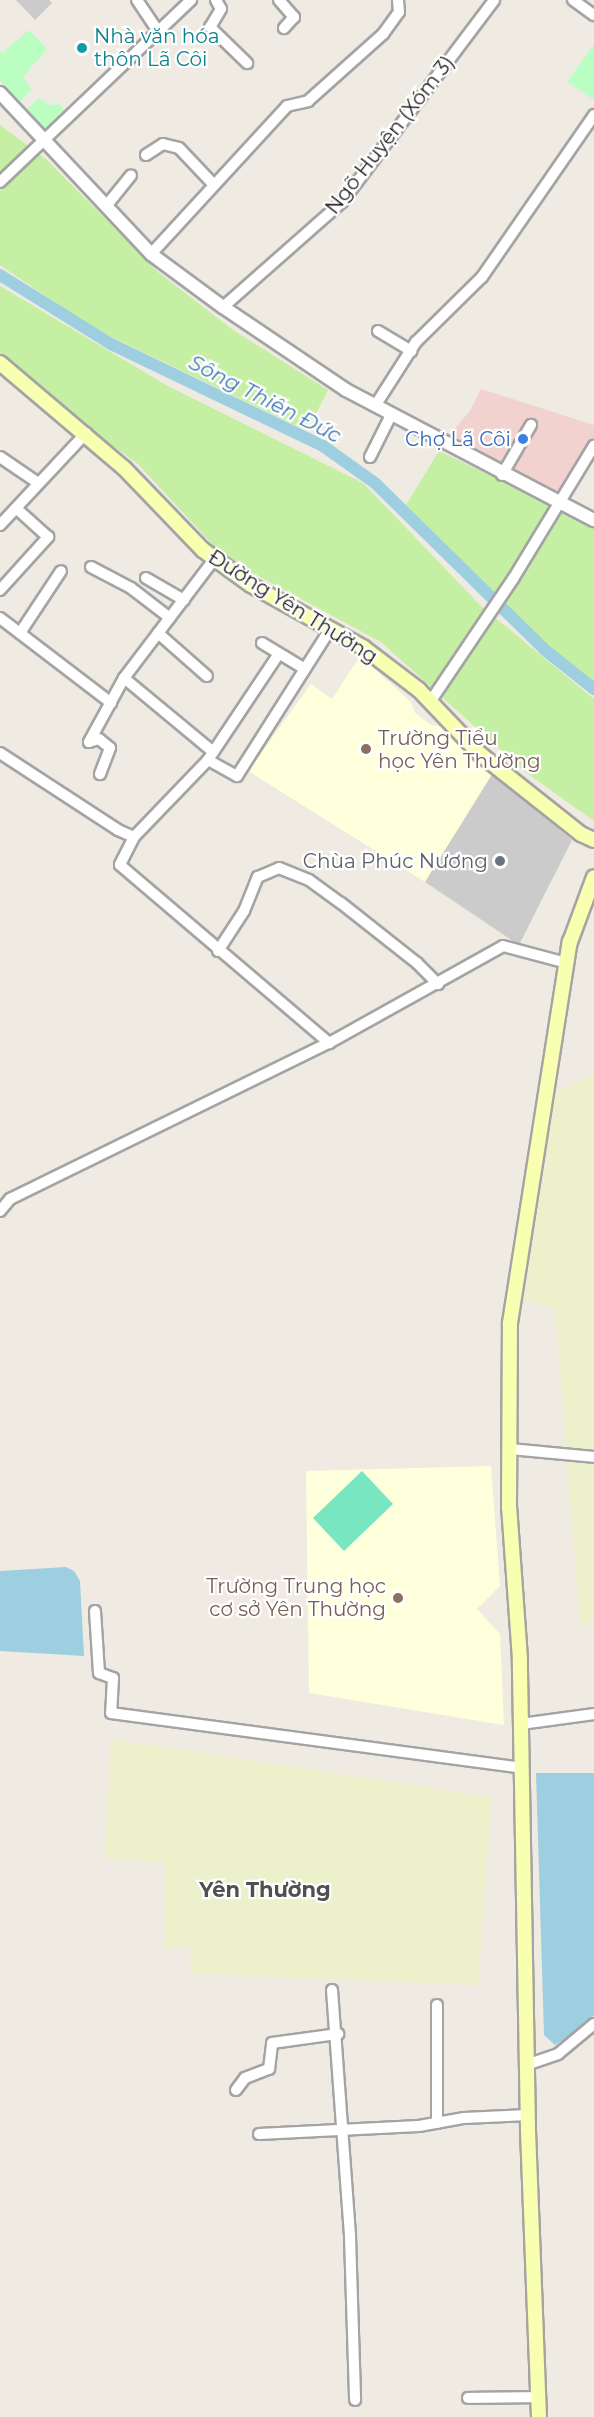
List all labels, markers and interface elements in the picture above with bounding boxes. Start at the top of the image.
place label: Nhà văn hóa thôn Lã Côi [94,24,220,71]
marker: Nhà văn hóa thôn Lã Côi [75,41,89,55]
street label: Ngõ Huyện (Xóm 3) [321,51,459,219]
water label: Sông Thiên Đức [185,350,345,448]
place label: Chợ Lã Côi [405,427,511,451]
marker: Chợ Lã Côi [516,432,530,446]
street label: Đường Yên Thường [204,545,382,669]
place label: Trường Tiểu học Yên Thường [378,726,541,773]
marker: Trường Tiểu học Yên Thường [359,742,373,756]
place label: Chùa Phúc Nương [303,849,488,873]
marker: Chùa Phúc Nương [493,854,507,868]
place label: Trường Trung học cơ sở Yên Thường [206,1574,386,1621]
marker: Trường Trung học cơ sở Yên Thường [391,1591,405,1605]
district label: Yên Thường [199,1877,331,1903]

